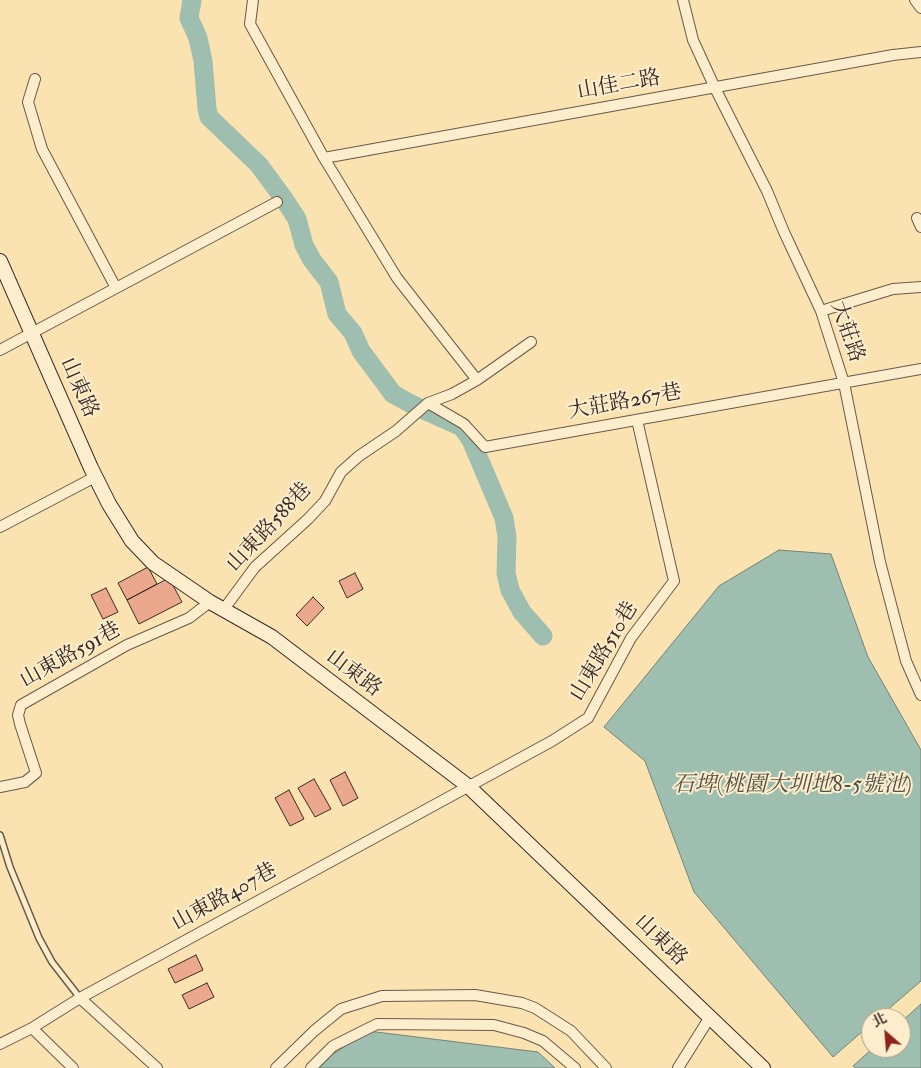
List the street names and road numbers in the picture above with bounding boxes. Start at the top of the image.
street label: 山佳二路 [575,66,663,106]
street label: 大莊路 [824,298,868,366]
street label: 山東路 [54,354,102,422]
street label: 大莊路267巷 [566,381,684,425]
street label: 山東路588巷 [222,478,318,578]
street label: 山東路510巷 [566,598,644,706]
street label: 山東路591巷 [16,618,126,694]
street label: 山東路 [320,645,386,703]
street label: 山東路407巷 [168,859,282,937]
street label: 山東路 [629,910,691,972]

